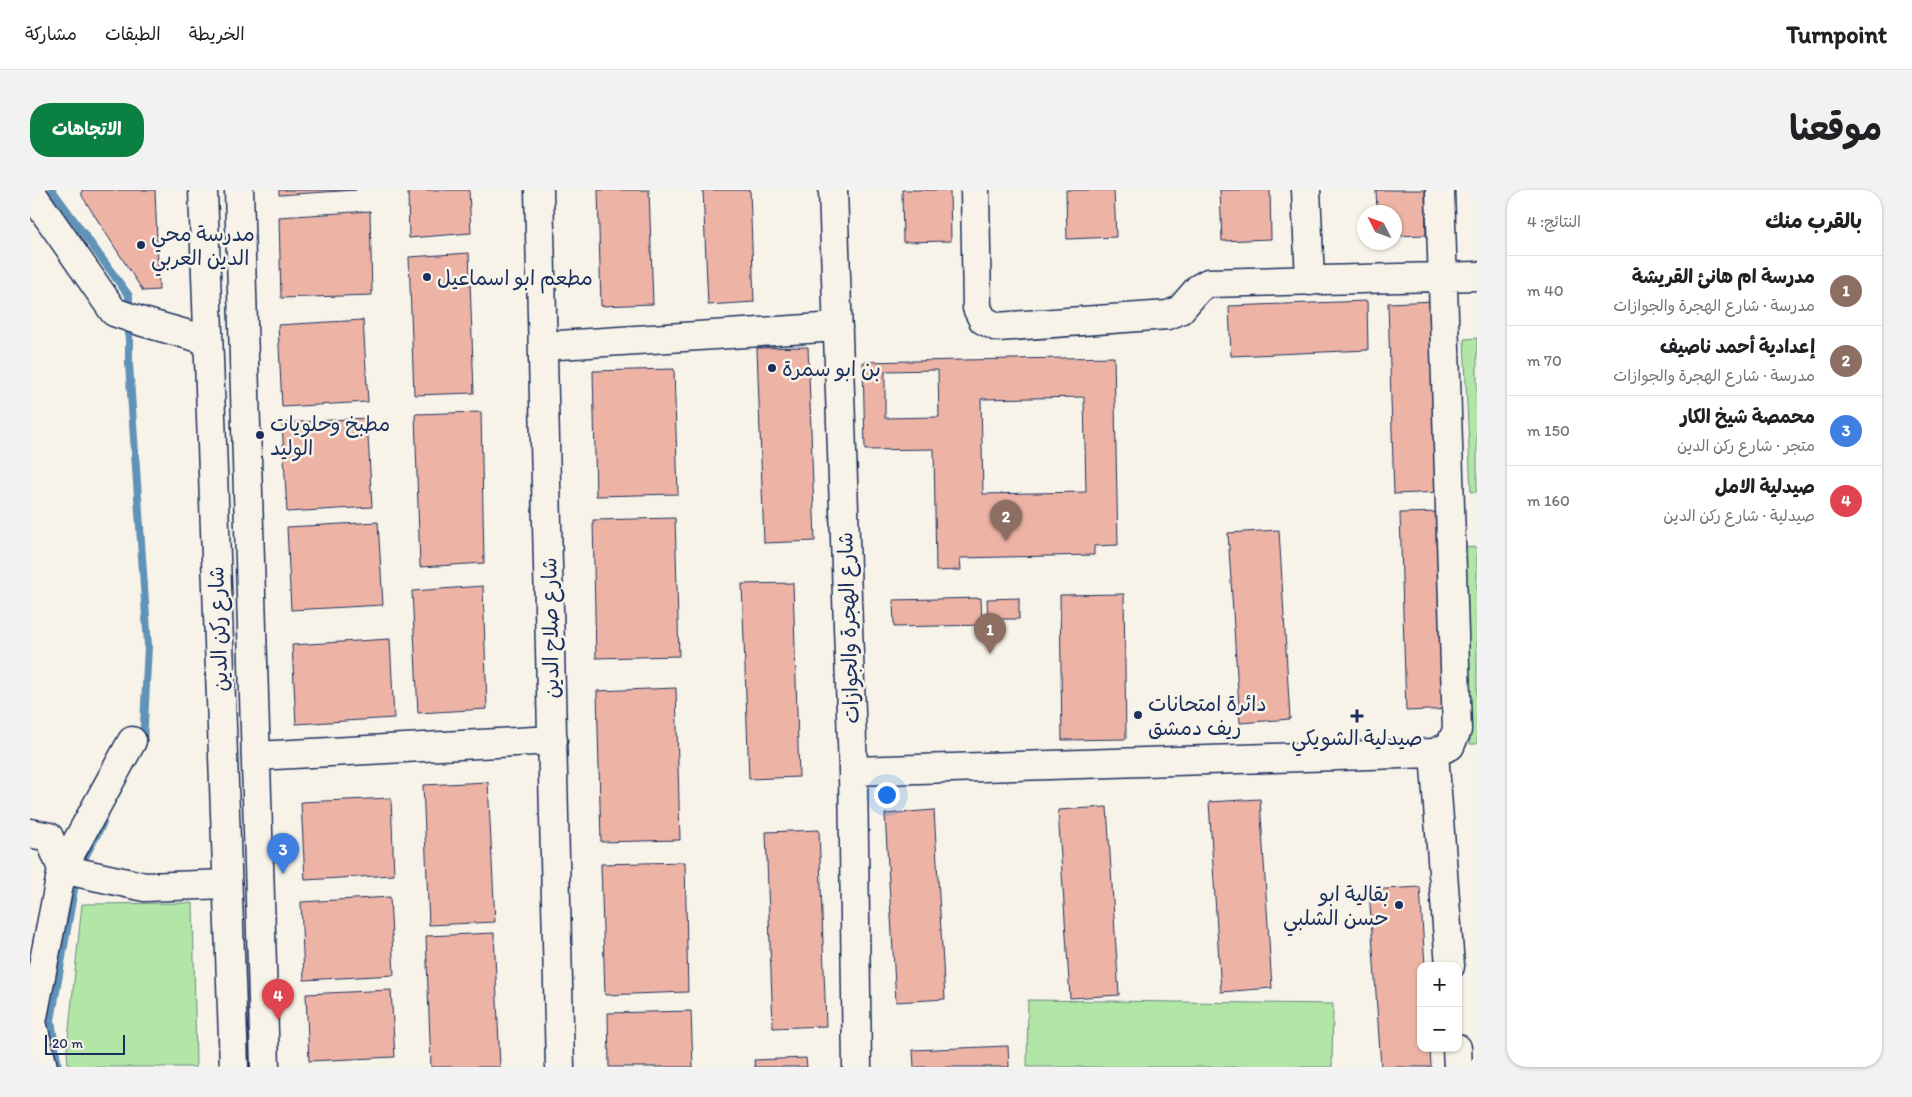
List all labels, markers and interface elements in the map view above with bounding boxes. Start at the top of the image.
text: Turnpoint [1786,20,1887,49]
text: مشاركة [25,23,77,45]
text: الطبقات [105,23,161,45]
text: الخريطة [189,23,245,45]
button: الاتجاهات [30,103,144,157]
text: موقعنا [1789,107,1882,149]
north arrow [1357,205,1402,250]
text: بالقرب منك [1765,208,1862,233]
text: النتائج: 4 [1527,212,1581,231]
place label: مدرسة محي الدين العربي [151,221,255,277]
marker: مدرسة محي الدين العربي [135,239,147,251]
place label: مطعم ابو اسماعيل [437,265,593,294]
text: مدرسة ام هانئ القريشة [1632,265,1815,288]
marker: مطعم ابو اسماعيل [421,271,433,283]
text: 40 m [1527,281,1564,300]
text: 1 [1842,281,1850,300]
text: مدرسة · شارع الهجرة والجوازات [1613,296,1815,315]
text: إعدادية أحمد ناصيف [1660,335,1815,358]
text: 70 m [1527,351,1562,370]
text: 2 [1842,351,1850,370]
place label: بن ابو سمرة [782,356,881,382]
marker: بن ابو سمرة [766,362,778,374]
text: مدرسة · شارع الهجرة والجوازات [1613,366,1815,385]
text: محمصة شيخ الكار [1681,405,1815,428]
place label: مطبخ وحلويات الوليد [270,411,390,462]
text: 150 m [1527,421,1570,440]
text: 3 [1842,421,1850,440]
marker: مطبخ وحلويات الوليد [254,429,266,441]
text: متجر · شارع ركن الدين [1677,436,1815,455]
text: صيدلية الامل [1715,475,1815,498]
text: 160 m [1527,491,1570,510]
text: 4 [1841,491,1851,510]
pin: 2 [990,500,1022,541]
text: صيدلية · شارع ركن الدين [1663,506,1815,525]
street label: شارع الهجرة والجوازات [832,532,867,724]
street label: شارع صلاح الدين [536,557,567,699]
street label: شارع ركن الدين [203,566,236,692]
pin: 1 [974,613,1006,654]
place label: دائرة امتحانات ريف دمشق [1148,691,1267,740]
marker: دائرة امتحانات ريف دمشق [1132,709,1144,721]
marker: صيدلية الشويكي [1351,710,1363,722]
place label: صيدلية الشويكي [1291,725,1423,757]
your location [874,782,900,808]
pin: 3 [267,833,299,874]
place label: بقالية ابو حسن الشلبي [1283,881,1389,937]
marker: بقالية ابو حسن الشلبي [1393,899,1405,911]
map controls [1417,962,1462,1052]
button: + [1417,962,1462,1007]
pin: 4 [262,979,294,1020]
button: − [1417,1007,1462,1052]
scale bar [45,1032,125,1055]
text: 20 m [52,1035,83,1052]

